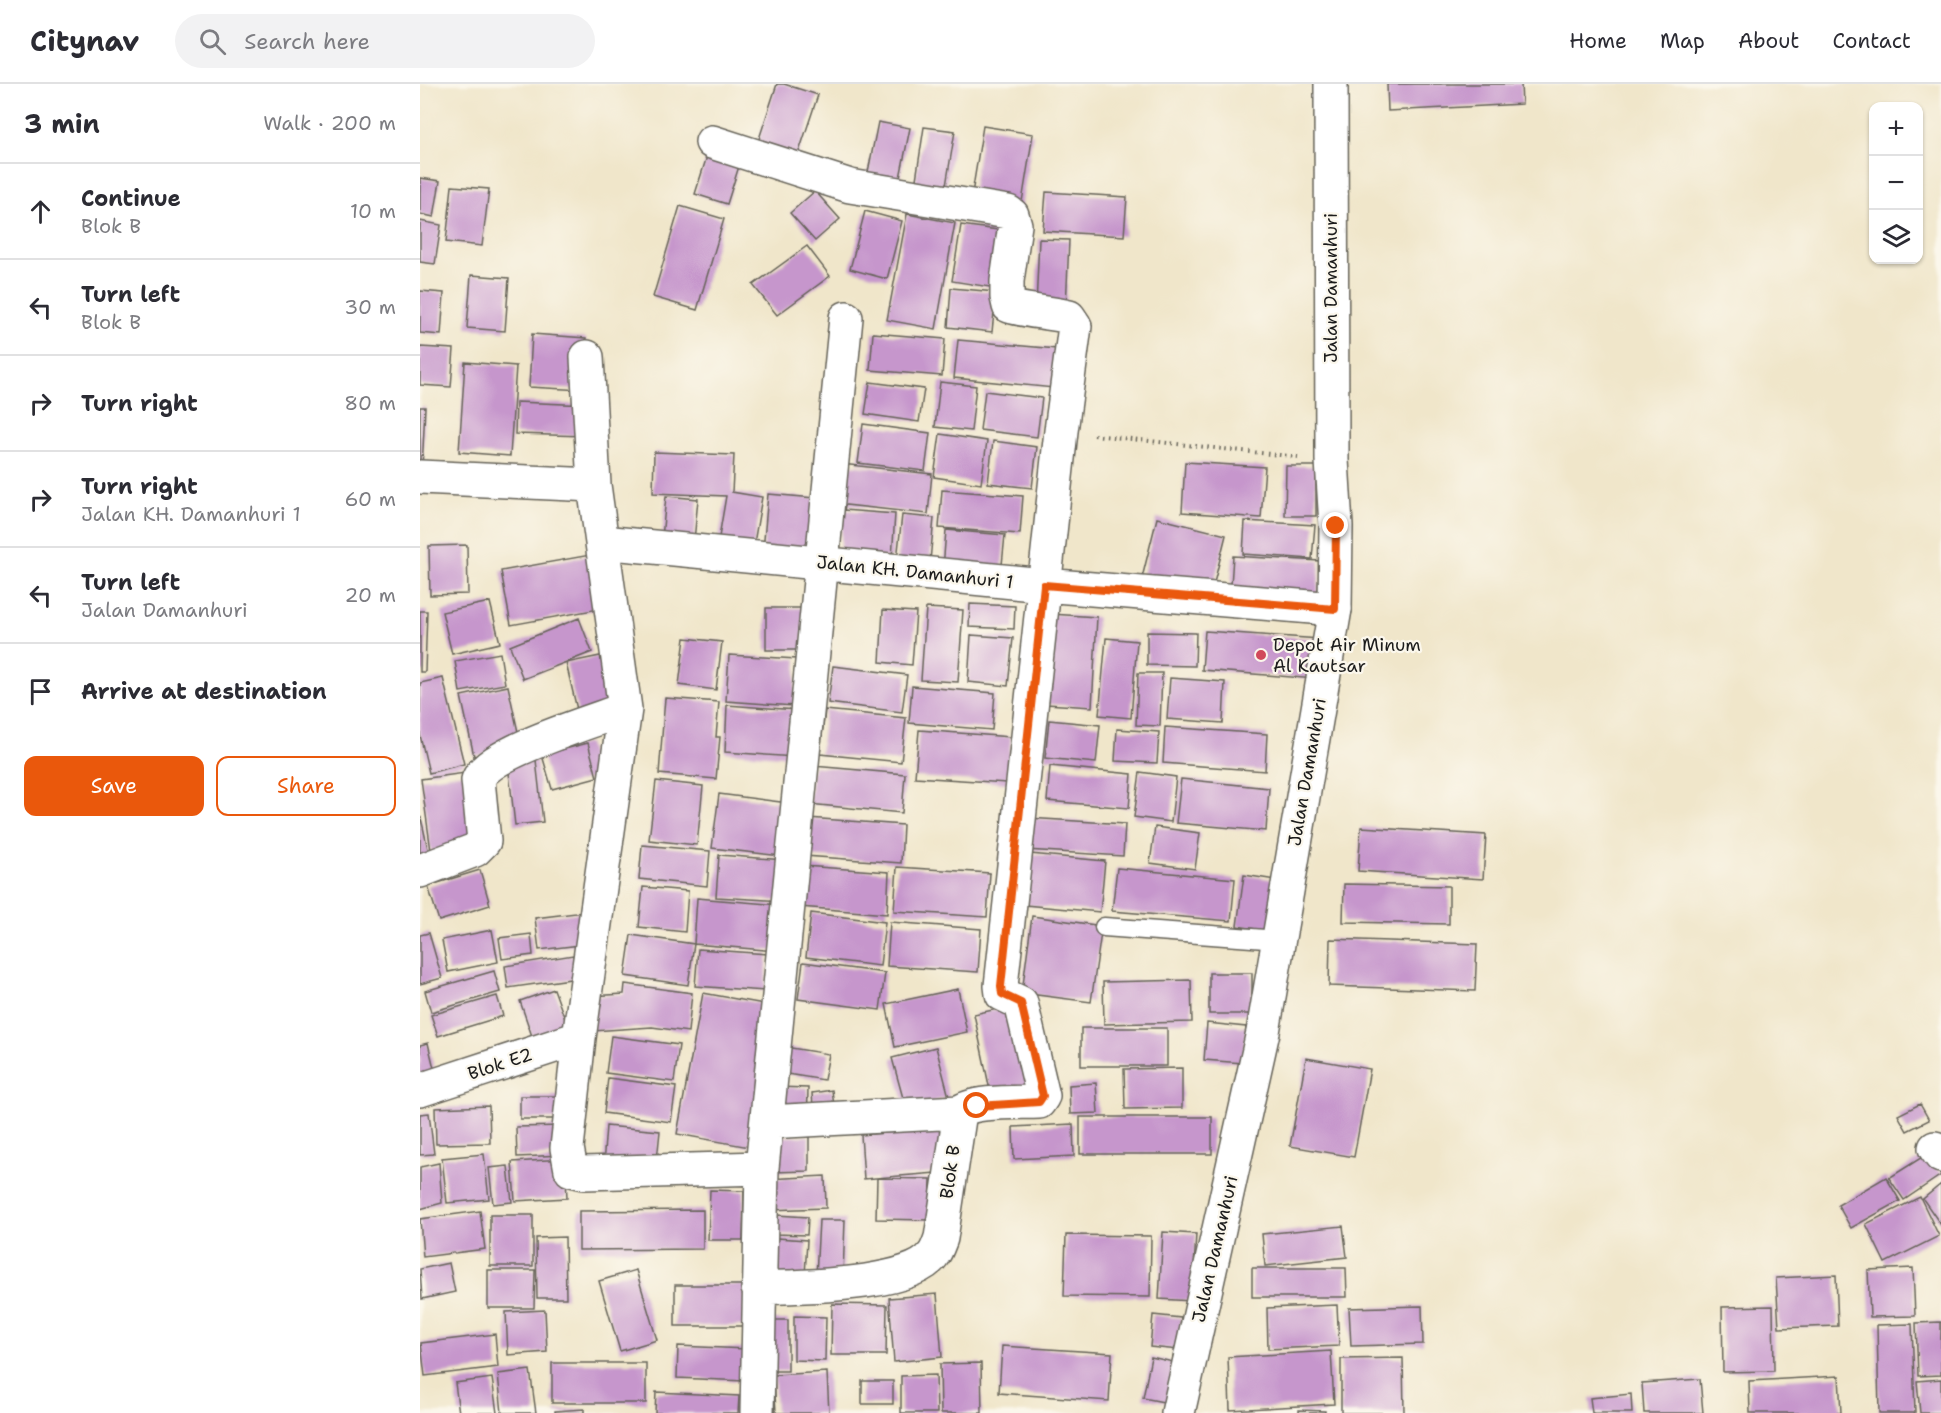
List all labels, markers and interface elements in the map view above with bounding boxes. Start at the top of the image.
search box [175,14,595,68]
text: Citynav [30,22,139,60]
icon: search [196,25,229,58]
text: Search here [244,27,370,56]
text: Home [1569,27,1627,55]
text: Map [1660,27,1705,55]
text: About [1738,27,1799,55]
text: Contact [1832,27,1911,55]
map controls [1869,102,1923,264]
button: + [1869,102,1923,156]
text: 3 min [24,106,100,141]
text: Walk · 200 m [263,110,396,136]
button: − [1869,156,1923,210]
text: Continue [81,184,181,213]
icon: ahead [24,195,57,228]
text: 10 m [350,198,396,224]
button: layers [1869,210,1923,264]
text: Blok B [81,213,141,239]
street label: Jalan Damanhuri [1319,213,1343,363]
text: Turn left [81,280,180,309]
icon: left [24,291,57,324]
text: 30 m [344,294,396,320]
text: Blok B [81,309,141,335]
icon: right [24,387,57,420]
text: Turn right [81,389,198,418]
text: 80 m [344,390,396,416]
text: Turn right [81,472,198,501]
icon: right [24,483,57,516]
text: 60 m [344,486,396,512]
text: Jalan KH. Damanhuri 1 [81,501,301,527]
route end [1322,512,1348,538]
street label: Jalan KH. Damanhuri 1 [815,550,1015,594]
text: Turn left [81,568,180,597]
icon: left [24,579,57,612]
text: 20 m [345,582,396,608]
text: Jalan Damanhuri [81,597,248,623]
place label: Depot Air Minum Al Kautsar [1273,633,1421,678]
marker: Depot Air Minum Al Kautsar [1254,648,1268,662]
icon: arrive [24,675,57,708]
text: Arrive at destination [81,677,327,706]
street label: Jalan Damanhuri [1282,696,1332,848]
button: Save [24,756,204,816]
button: Share [216,756,396,816]
street label: Blok E2 [465,1042,535,1086]
route start [963,1092,989,1118]
street label: Blok B [934,1144,966,1200]
street label: Jalan Damanhuri [1186,1173,1244,1325]

